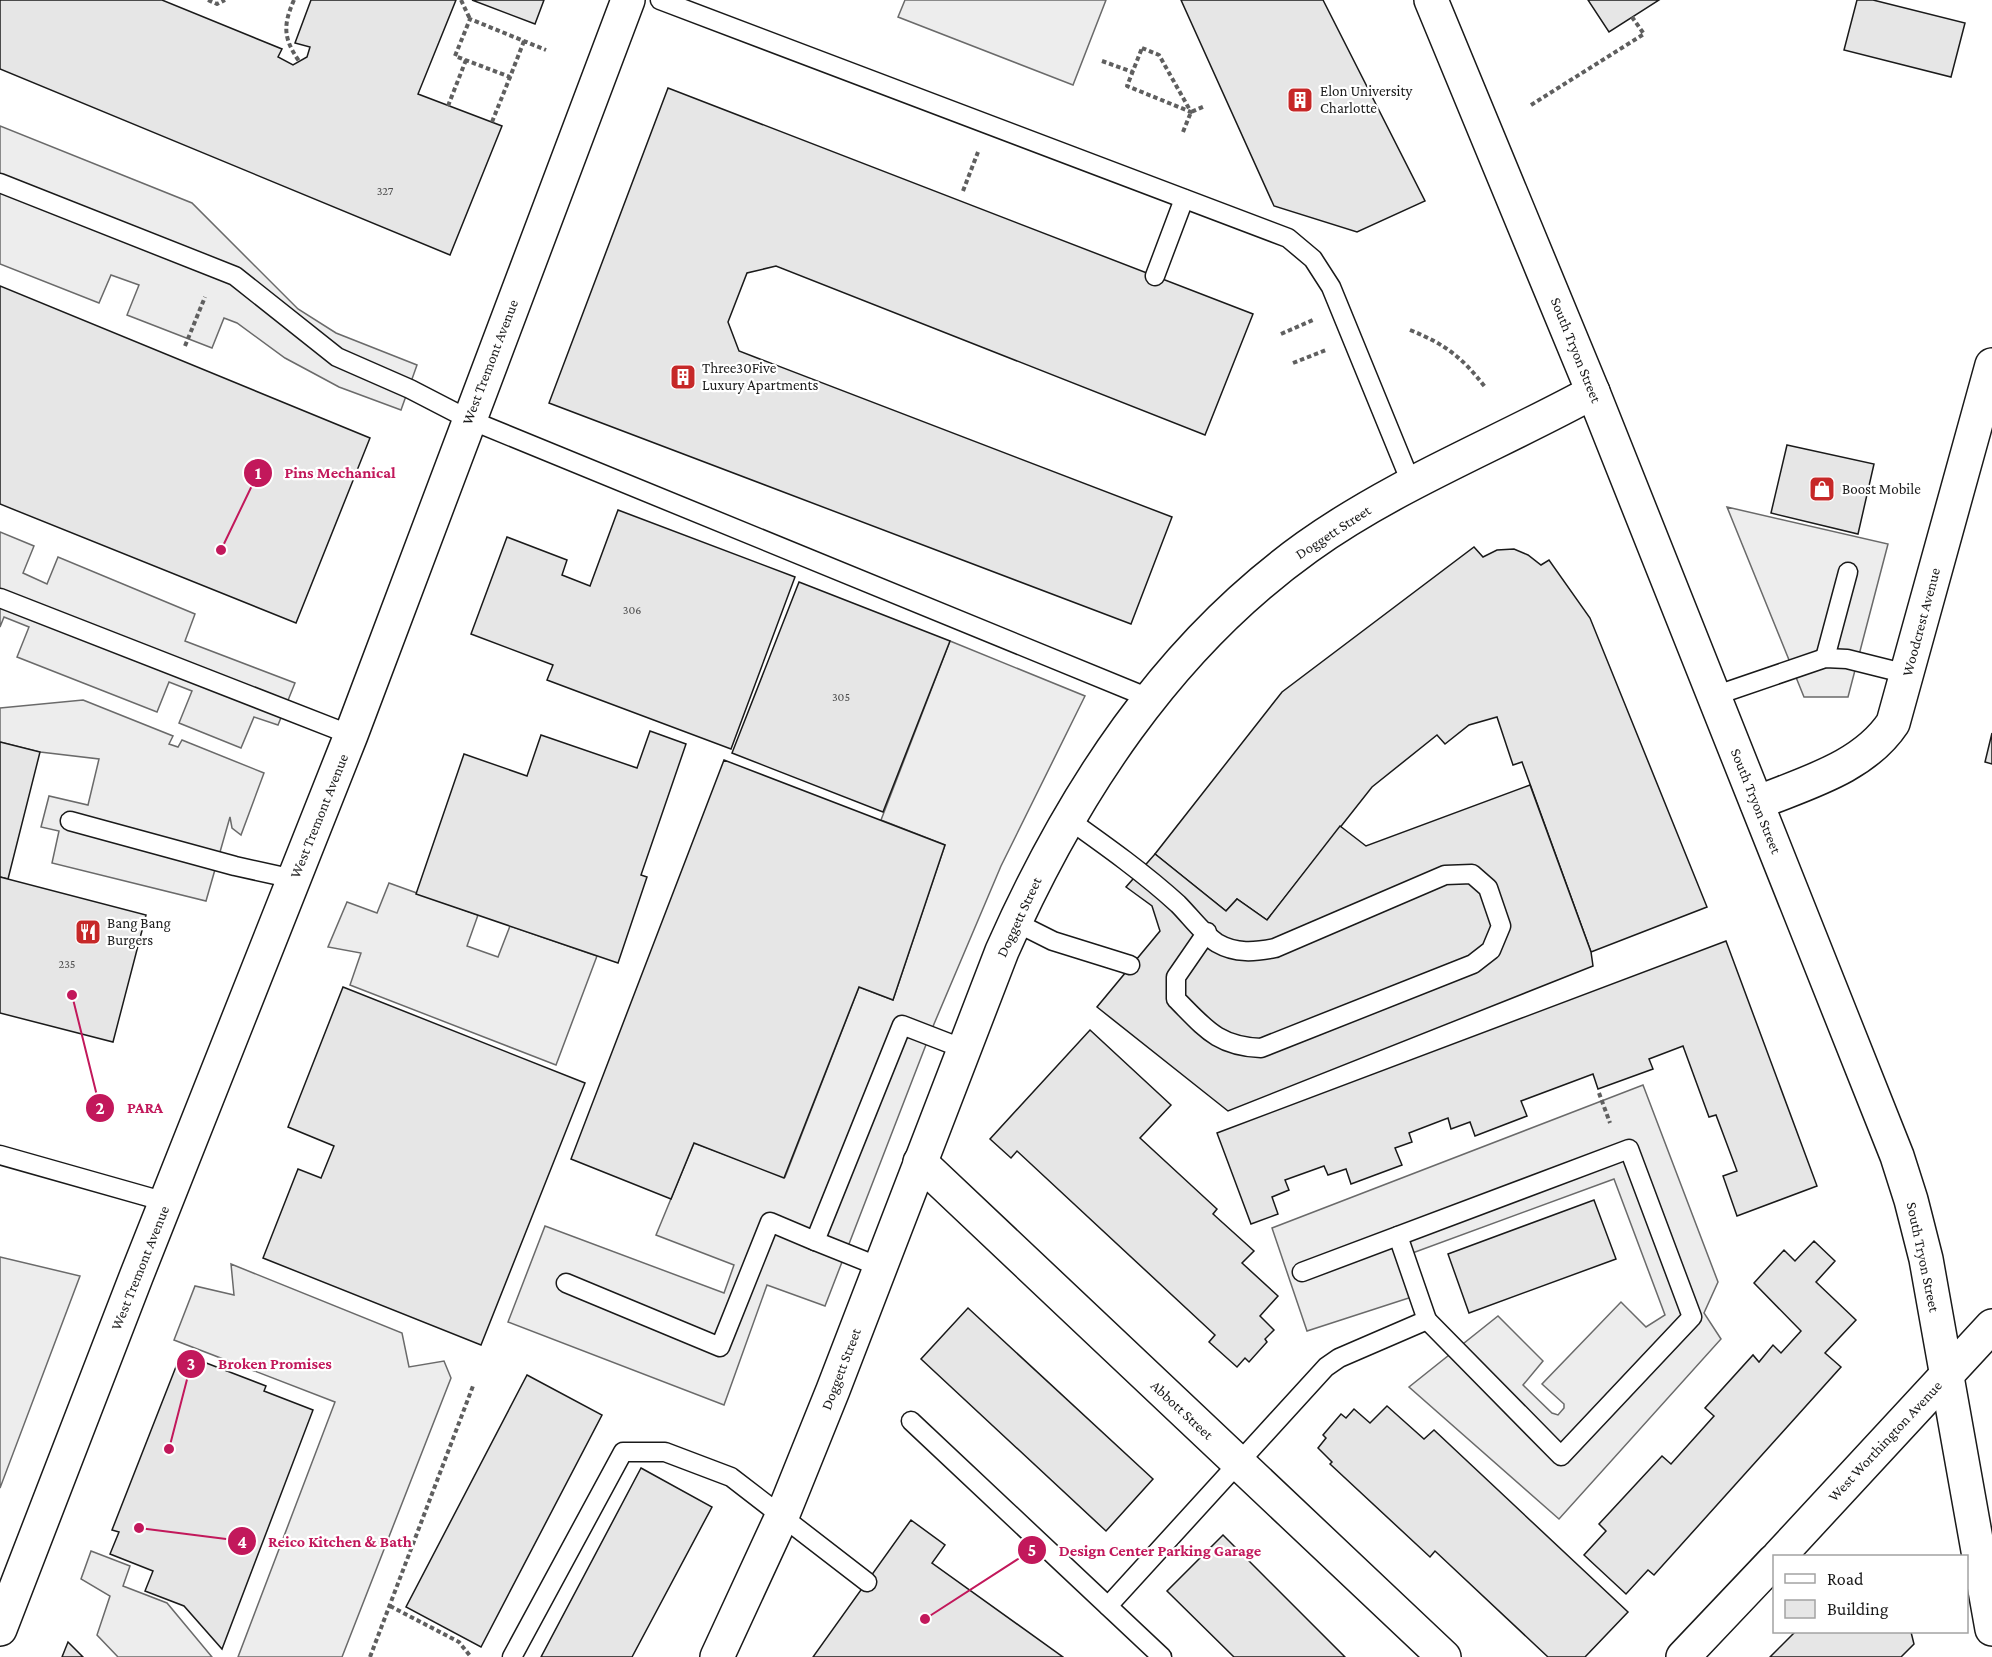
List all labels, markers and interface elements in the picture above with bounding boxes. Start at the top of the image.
place label: Elon University Charlotte [1320,83,1412,116]
building icon: Elon University Charlotte [1285,85,1315,115]
house number: 327 [377,184,394,198]
street label: South Tryon Street [1547,295,1605,406]
street label: West Tremont Avenue [459,297,521,427]
place label: Three30Five Luxury Apartments [702,360,818,394]
building icon: Three30Five Luxury Apartments [668,362,698,392]
callout: Pins Mechanical [243,456,408,490]
text: 1 [255,463,262,483]
text: Pins Mechanical [284,464,396,481]
shop icon: Boost Mobile [1807,474,1837,504]
place label: Boost Mobile [1842,481,1921,497]
street label: Doggett Street [1292,501,1375,563]
street label: Woodcrest Avenue [1899,566,1943,678]
house number: 306 [623,603,641,617]
house number: 305 [832,690,850,704]
street label: South Tryon Street [1727,746,1785,857]
street label: West Tremont Avenue [287,751,351,881]
street label: Doggett Street [994,874,1046,960]
place label: Bang Bang Burgers [107,915,171,949]
restaurant icon: Bang Bang Burgers [73,917,103,947]
house number: 235 [58,957,76,971]
callout: PARA [85,1091,175,1125]
text: 2 [95,1098,105,1118]
text: PARA [127,1099,164,1116]
street label: South Tryon Street [1903,1201,1943,1315]
street label: West Tremont Avenue [108,1203,172,1333]
street label: Doggett Street [818,1325,865,1413]
callout: Broken Promises [176,1347,344,1381]
text: 3 [187,1354,195,1374]
text: Broken Promises [218,1355,332,1372]
street label: Abbott Street [1148,1377,1217,1444]
street label: West Worthington Avenue [1825,1377,1946,1505]
callout: Reico Kitchen & Bath [227,1524,424,1558]
text: 4 [237,1532,247,1552]
text: Reico Kitchen & Bath [268,1533,412,1550]
callout: Design Center Parking Garage [1017,1533,1273,1567]
text: 5 [1028,1540,1036,1560]
text: Design Center Parking Garage [1059,1542,1262,1559]
legend [1773,1555,1968,1633]
text: Road [1827,1569,1864,1589]
text: Building [1827,1599,1889,1619]

